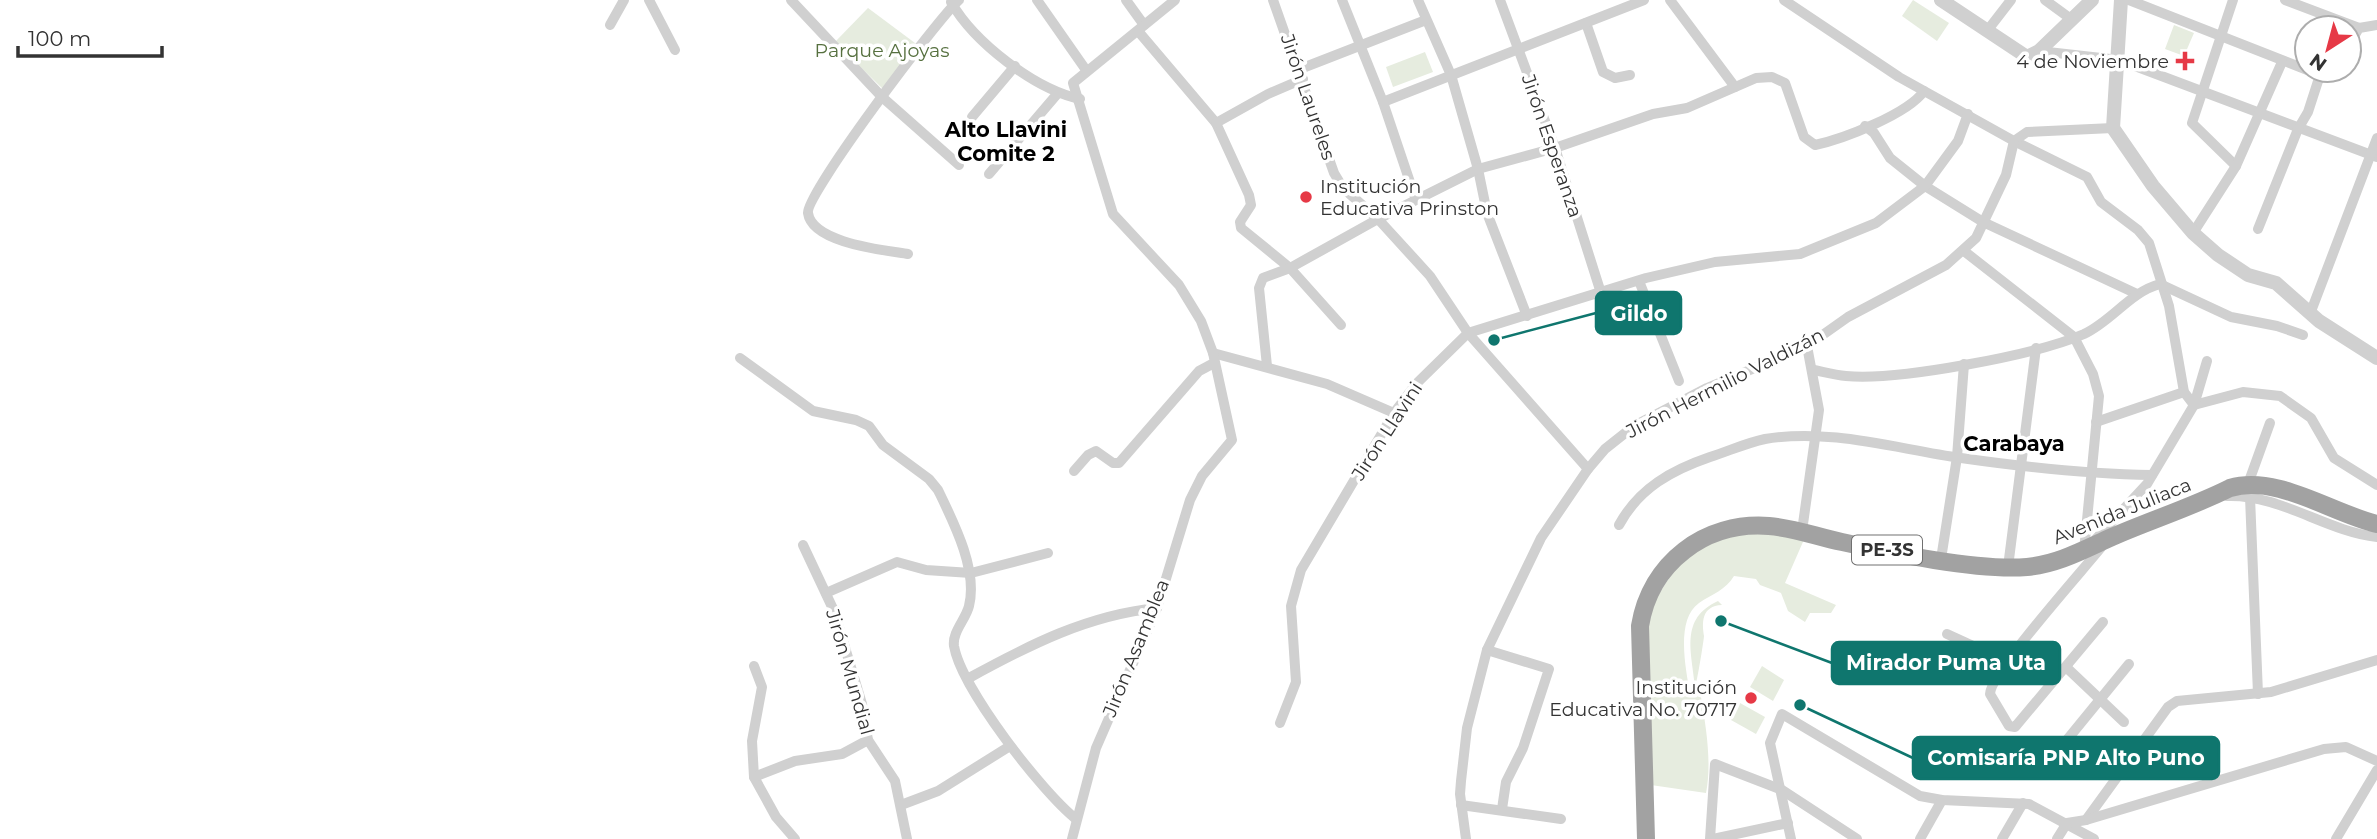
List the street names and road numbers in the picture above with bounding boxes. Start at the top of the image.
street label: Jirón Laureles [1275,30,1340,163]
street label: Jirón Esperanza [1516,71,1587,221]
street label: Jirón Hermilio Valdizán [1621,323,1828,443]
street label: Jirón Llavini [1346,378,1427,485]
street label: Avenida Juliaca [2049,473,2195,549]
road number: PE-3S [1852,536,1922,564]
street label: Jirón Asamblea [1098,576,1174,721]
street label: Jirón Mundial [821,605,879,738]

